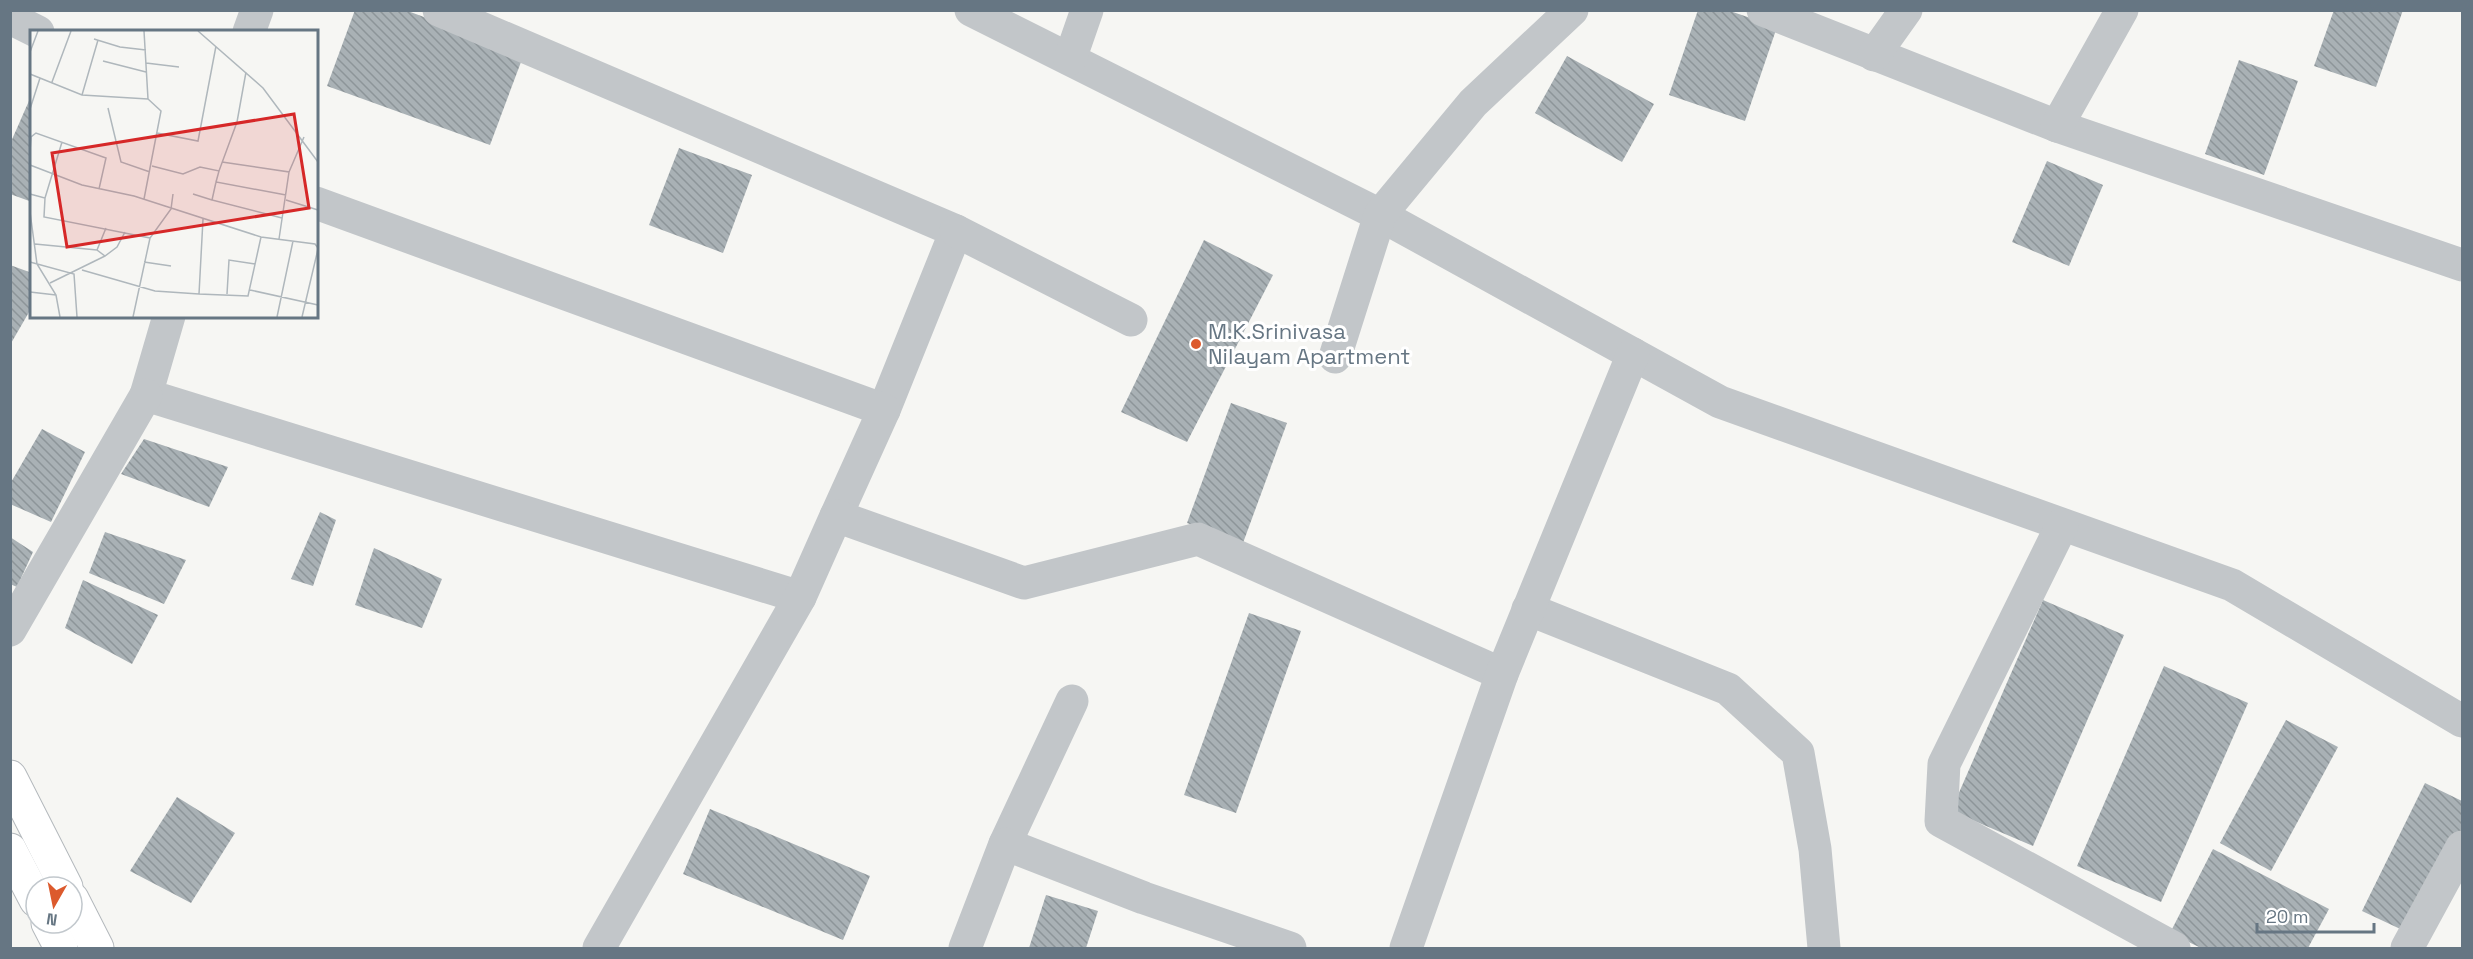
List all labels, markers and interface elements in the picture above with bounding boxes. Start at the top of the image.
inset map [30,30,318,318]
place label: M.K.Srinivasa Nilayam Apartment [1208,317,1411,370]
marker: M.K.Srinivasa Nilayam Apartment [1189,337,1203,351]
north arrow [24,875,84,935]
scale bar [2257,896,2374,934]
text: 20 m [2266,905,2309,928]
text: N [45,908,59,931]

